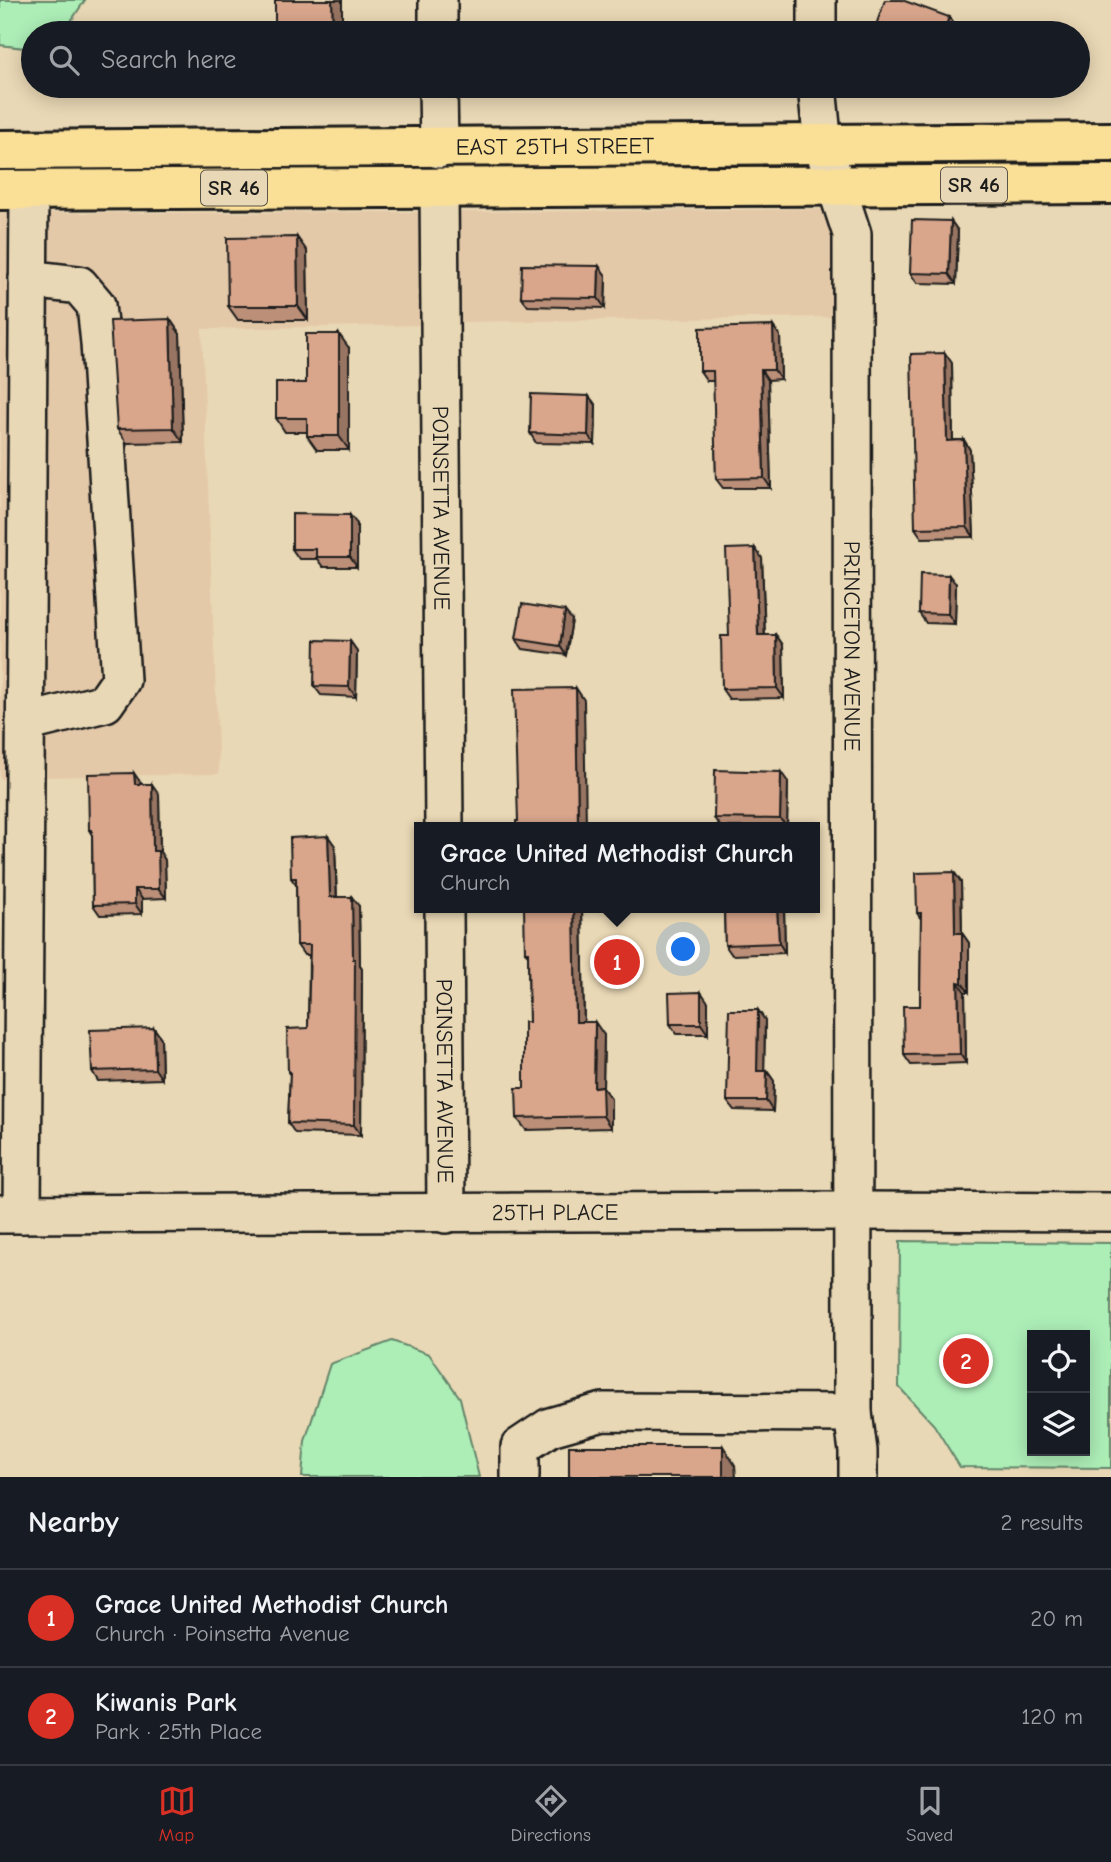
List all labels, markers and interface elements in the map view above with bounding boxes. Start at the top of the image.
search box [21,21,1090,98]
icon: search [45,41,83,79]
text: Search here [101,45,236,75]
street label: EAST 25TH STREET [456,132,654,161]
road number: SR 46 [941,168,1007,202]
road number: SR 46 [201,170,267,206]
street label: POINSETTA AVENUE [427,405,455,611]
street label: PRINCETON AVENUE [838,541,865,751]
popup [414,822,820,913]
text: Grace United Methodist Church [440,839,794,869]
text: Church [440,869,510,896]
your location [666,932,700,966]
pin: 1 [594,936,640,988]
street label: POINSETTA AVENUE [430,979,459,1184]
street label: 25TH PLACE [492,1199,618,1226]
map controls [1027,1330,1090,1456]
button: locate [1027,1330,1090,1393]
pin: 2 [943,1335,989,1387]
button: layers [1027,1393,1090,1456]
text: Nearby [28,1505,119,1540]
text: 2 results [1001,1509,1083,1536]
text: Grace United Methodist Church [95,1590,448,1620]
text: 1 [46,1605,56,1632]
text: 20 m [1030,1605,1083,1632]
text: Church · Poinsetta Avenue [95,1620,350,1647]
text: Kiwanis Park [95,1688,237,1718]
text: 2 [45,1703,57,1730]
text: 120 m [1021,1703,1083,1730]
text: Park · 25th Place [95,1718,262,1745]
tab: Map [158,1782,196,1846]
tab: Directions [511,1782,591,1846]
tab: Saved [906,1782,953,1846]

